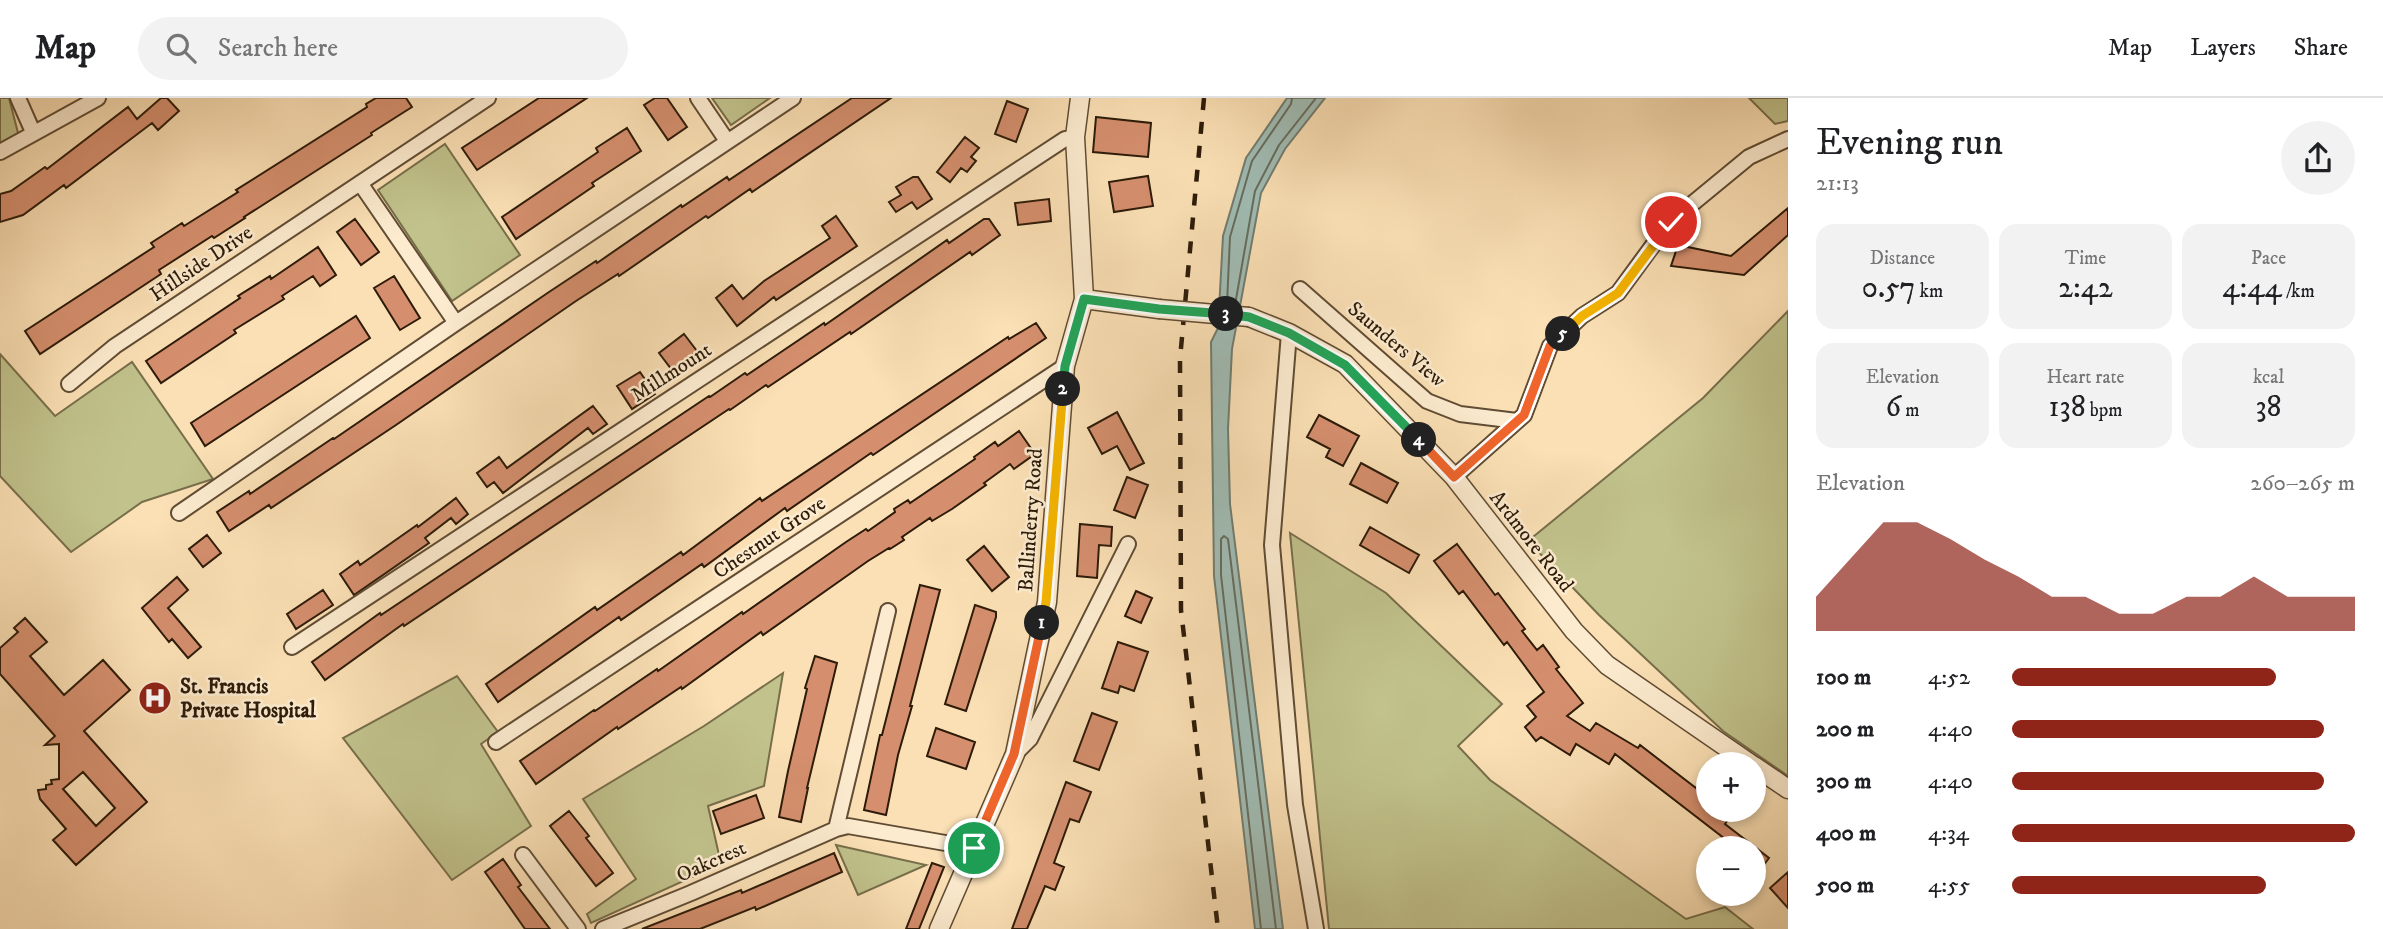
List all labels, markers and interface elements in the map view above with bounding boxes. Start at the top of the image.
search box [138,17,628,80]
text: Map [35,28,96,69]
icon: search [162,29,200,67]
text: Search here [218,32,338,65]
text: Map [2108,33,2152,63]
text: Layers [2190,33,2256,63]
text: Share [2294,33,2348,63]
text: Evening run [1816,119,2003,167]
button: share [2281,121,2355,195]
text: 21:13 [1816,169,1859,198]
pin [1641,192,1701,252]
icon: check [1652,203,1690,241]
street label: Hillside Drive [145,220,258,308]
text: Distance [1870,247,1935,270]
text: Time [2065,247,2106,270]
text: Pace [2251,247,2286,270]
text: 0.57 [1862,270,1915,307]
text: 2:42 [2058,270,2113,307]
text: 4:44 [2222,270,2282,307]
text: km [1915,280,1943,303]
text: /km [2282,280,2315,303]
pin: 3 [1208,296,1244,332]
street label: Saunders View [1342,296,1451,394]
text: 3 [1222,302,1229,325]
pin: 5 [1546,316,1580,352]
text: 5 [1558,322,1567,345]
street label: Millmount [626,337,717,408]
text: Elevation [1866,366,1939,389]
text: Heart rate [2047,366,2124,389]
text: kcal [2253,366,2284,389]
pin: 2 [1046,372,1080,406]
text: 2 [1058,377,1067,400]
text: 6 [1886,389,1901,426]
text: 138 [2048,389,2086,426]
text: 38 [2255,389,2282,426]
text: m [1901,399,1919,422]
text: bpm [2086,399,2123,422]
pin: 4 [1402,422,1436,458]
text: 4 [1413,428,1424,451]
street label: Ballinderry Road [1013,447,1049,593]
text: Elevation [1816,469,1905,498]
text: 260–265 m [2250,469,2355,498]
street label: Ardmore Road [1483,486,1579,598]
street label: Chestnut Grove [708,490,831,585]
pin: 1 [1024,606,1060,640]
text: 1 [1038,611,1045,634]
text: 100 m [1816,663,1871,692]
text: 4:52 [1928,663,1970,692]
place label: St. Francis Private Hospital [180,674,317,724]
hospital icon: St. Francis Private Hospital [136,679,174,717]
text: 200 m [1816,715,1874,744]
text: 4:40 [1928,715,1973,744]
map controls [1696,752,1766,906]
button: + [1696,752,1766,822]
text: 300 m [1816,767,1872,796]
text: 4:40 [1928,767,1973,796]
pin [944,818,1004,878]
text: 400 m [1816,819,1876,848]
text: 4:34 [1928,819,1969,848]
icon: arrive [955,829,993,867]
street label: Oakcrest [673,835,750,889]
button: − [1696,836,1766,906]
text: 500 m [1816,871,1874,900]
text: 4:55 [1928,871,1970,900]

